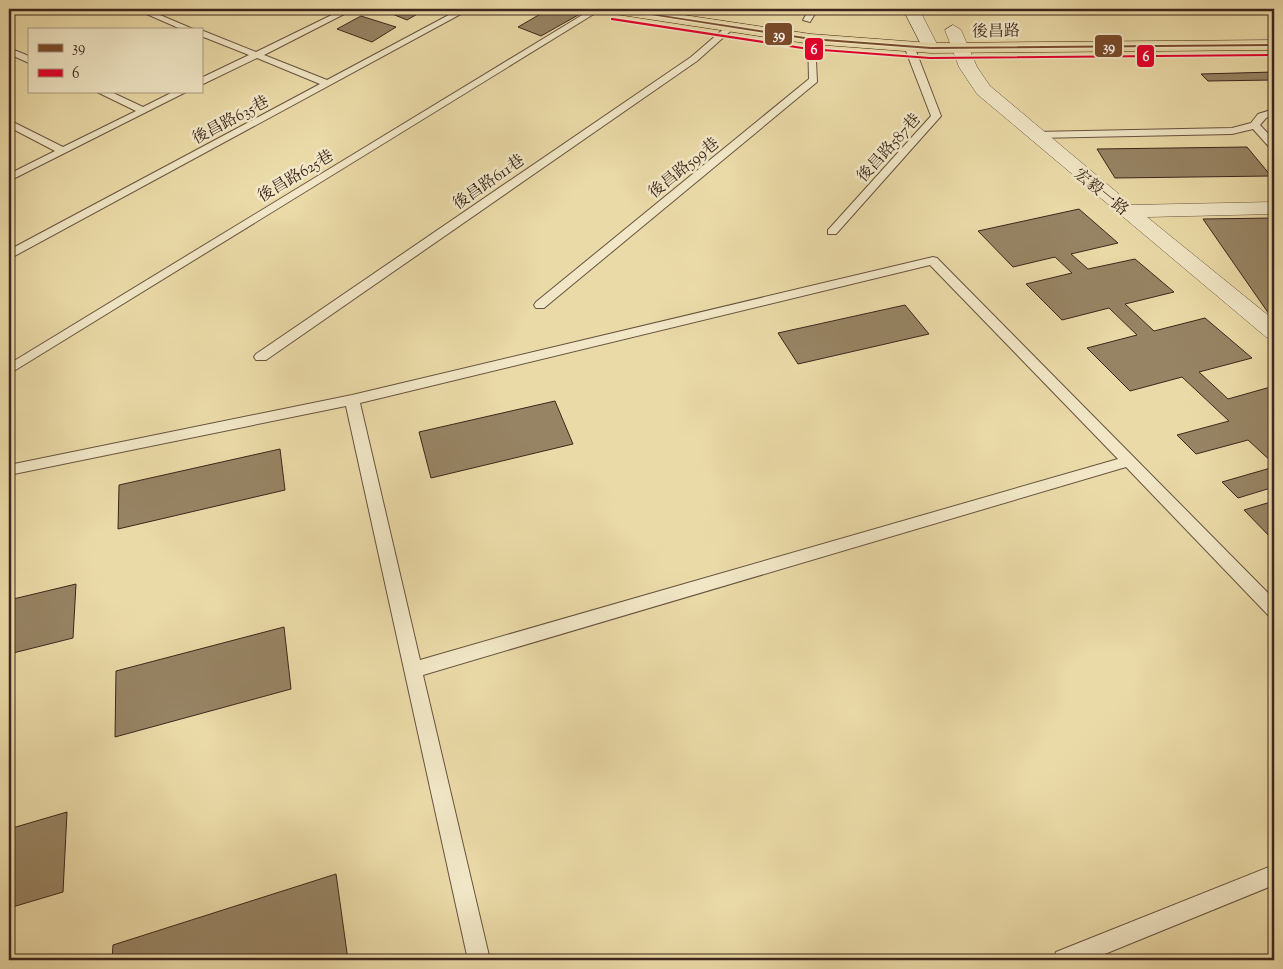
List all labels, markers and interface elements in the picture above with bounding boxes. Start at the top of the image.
street label: 後昌路 [972,21,1020,44]
line badge: 39 [764,22,793,46]
text: 39 [773,26,785,46]
legend [28,28,202,92]
line badge: 39 [1094,34,1123,58]
line badge: 6 [804,37,824,61]
text: 39 [72,38,85,59]
text: 39 [1103,38,1115,58]
text: 6 [811,41,818,61]
line badge: 6 [1136,44,1155,68]
text: 6 [1143,48,1150,68]
text: 6 [72,64,79,85]
street label: 後昌路635巷 [189,91,274,151]
street label: 後昌路587巷 [853,109,927,188]
street label: 後昌路599巷 [644,133,725,205]
street label: 後昌路625巷 [254,145,339,209]
street label: 後昌路611巷 [449,150,530,216]
street label: 宏毅一路 [1068,164,1133,222]

